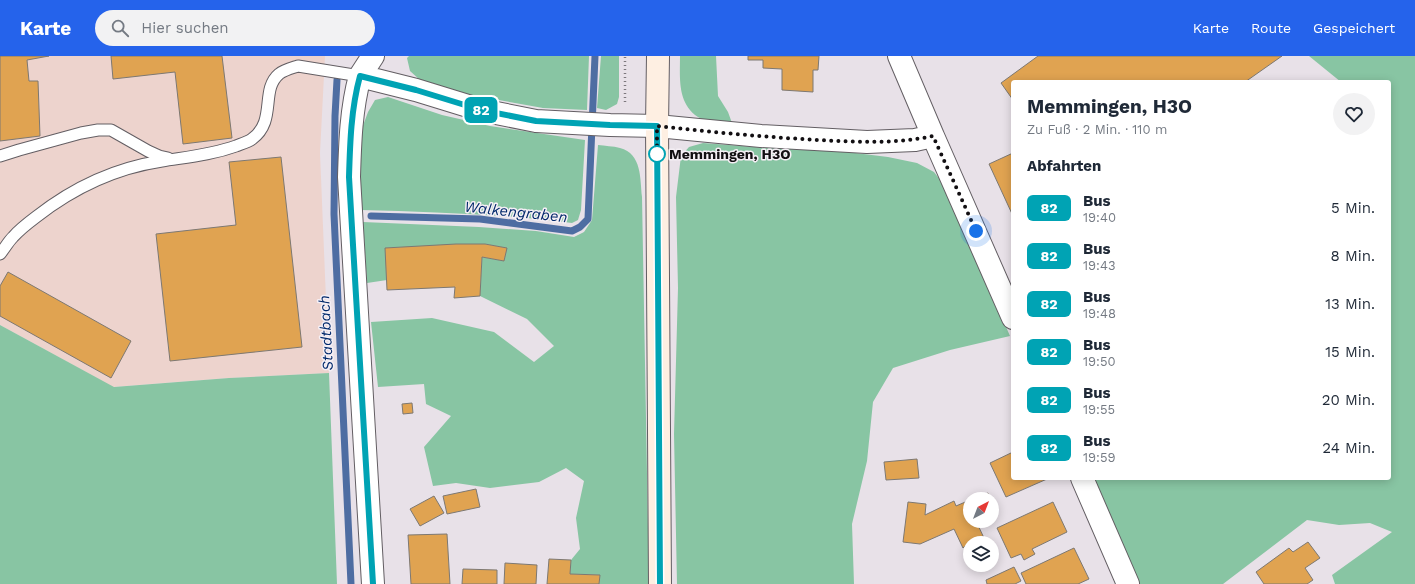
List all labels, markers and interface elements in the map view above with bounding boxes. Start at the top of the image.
search box [95,10,375,46]
text: Karte [20,17,71,40]
icon: search [109,17,131,39]
text: Hier suchen [141,19,229,37]
text: Karte [1193,20,1229,36]
text: Route [1251,20,1291,36]
text: Gespeichert [1313,20,1395,36]
button: heart [1333,93,1375,135]
text: Memmingen, H3O [1027,95,1192,118]
line badge: 82 [463,97,499,123]
text: 82 [472,102,490,118]
text: Zu Fuß · 2 Min. · 110 m [1027,122,1167,137]
marker: Memmingen, H3O [648,145,666,163]
place label: Memmingen, H3O [669,146,791,162]
text: Abfahrten [1027,157,1101,175]
text: Bus [1083,192,1111,210]
water label: Walkengraben [463,198,569,226]
text: 5 Min. [1331,199,1375,217]
text: 82 [1040,200,1058,216]
text: 19:40 [1083,210,1116,225]
your location [966,221,986,241]
text: Bus [1083,240,1111,258]
text: 8 Min. [1331,247,1375,265]
text: 82 [1040,248,1058,264]
text: 19:43 [1083,258,1115,273]
text: Bus [1083,288,1111,306]
water label: Stadtbach [315,295,337,371]
text: 13 Min. [1325,295,1375,313]
text: 82 [1040,296,1058,312]
text: 19:48 [1083,306,1116,321]
text: Bus [1083,336,1111,354]
text: 15 Min. [1325,343,1375,361]
text: 82 [1040,344,1058,360]
text: 19:50 [1083,354,1116,369]
text: Bus [1083,384,1111,402]
text: 20 Min. [1322,391,1375,409]
text: 82 [1040,392,1058,408]
text: 19:55 [1083,402,1115,417]
text: Bus [1083,432,1111,450]
text: 24 Min. [1322,439,1375,457]
text: 82 [1040,440,1058,456]
text: 19:59 [1083,450,1116,465]
north arrow [963,492,999,528]
map controls [963,492,999,572]
button: layers [963,536,999,572]

